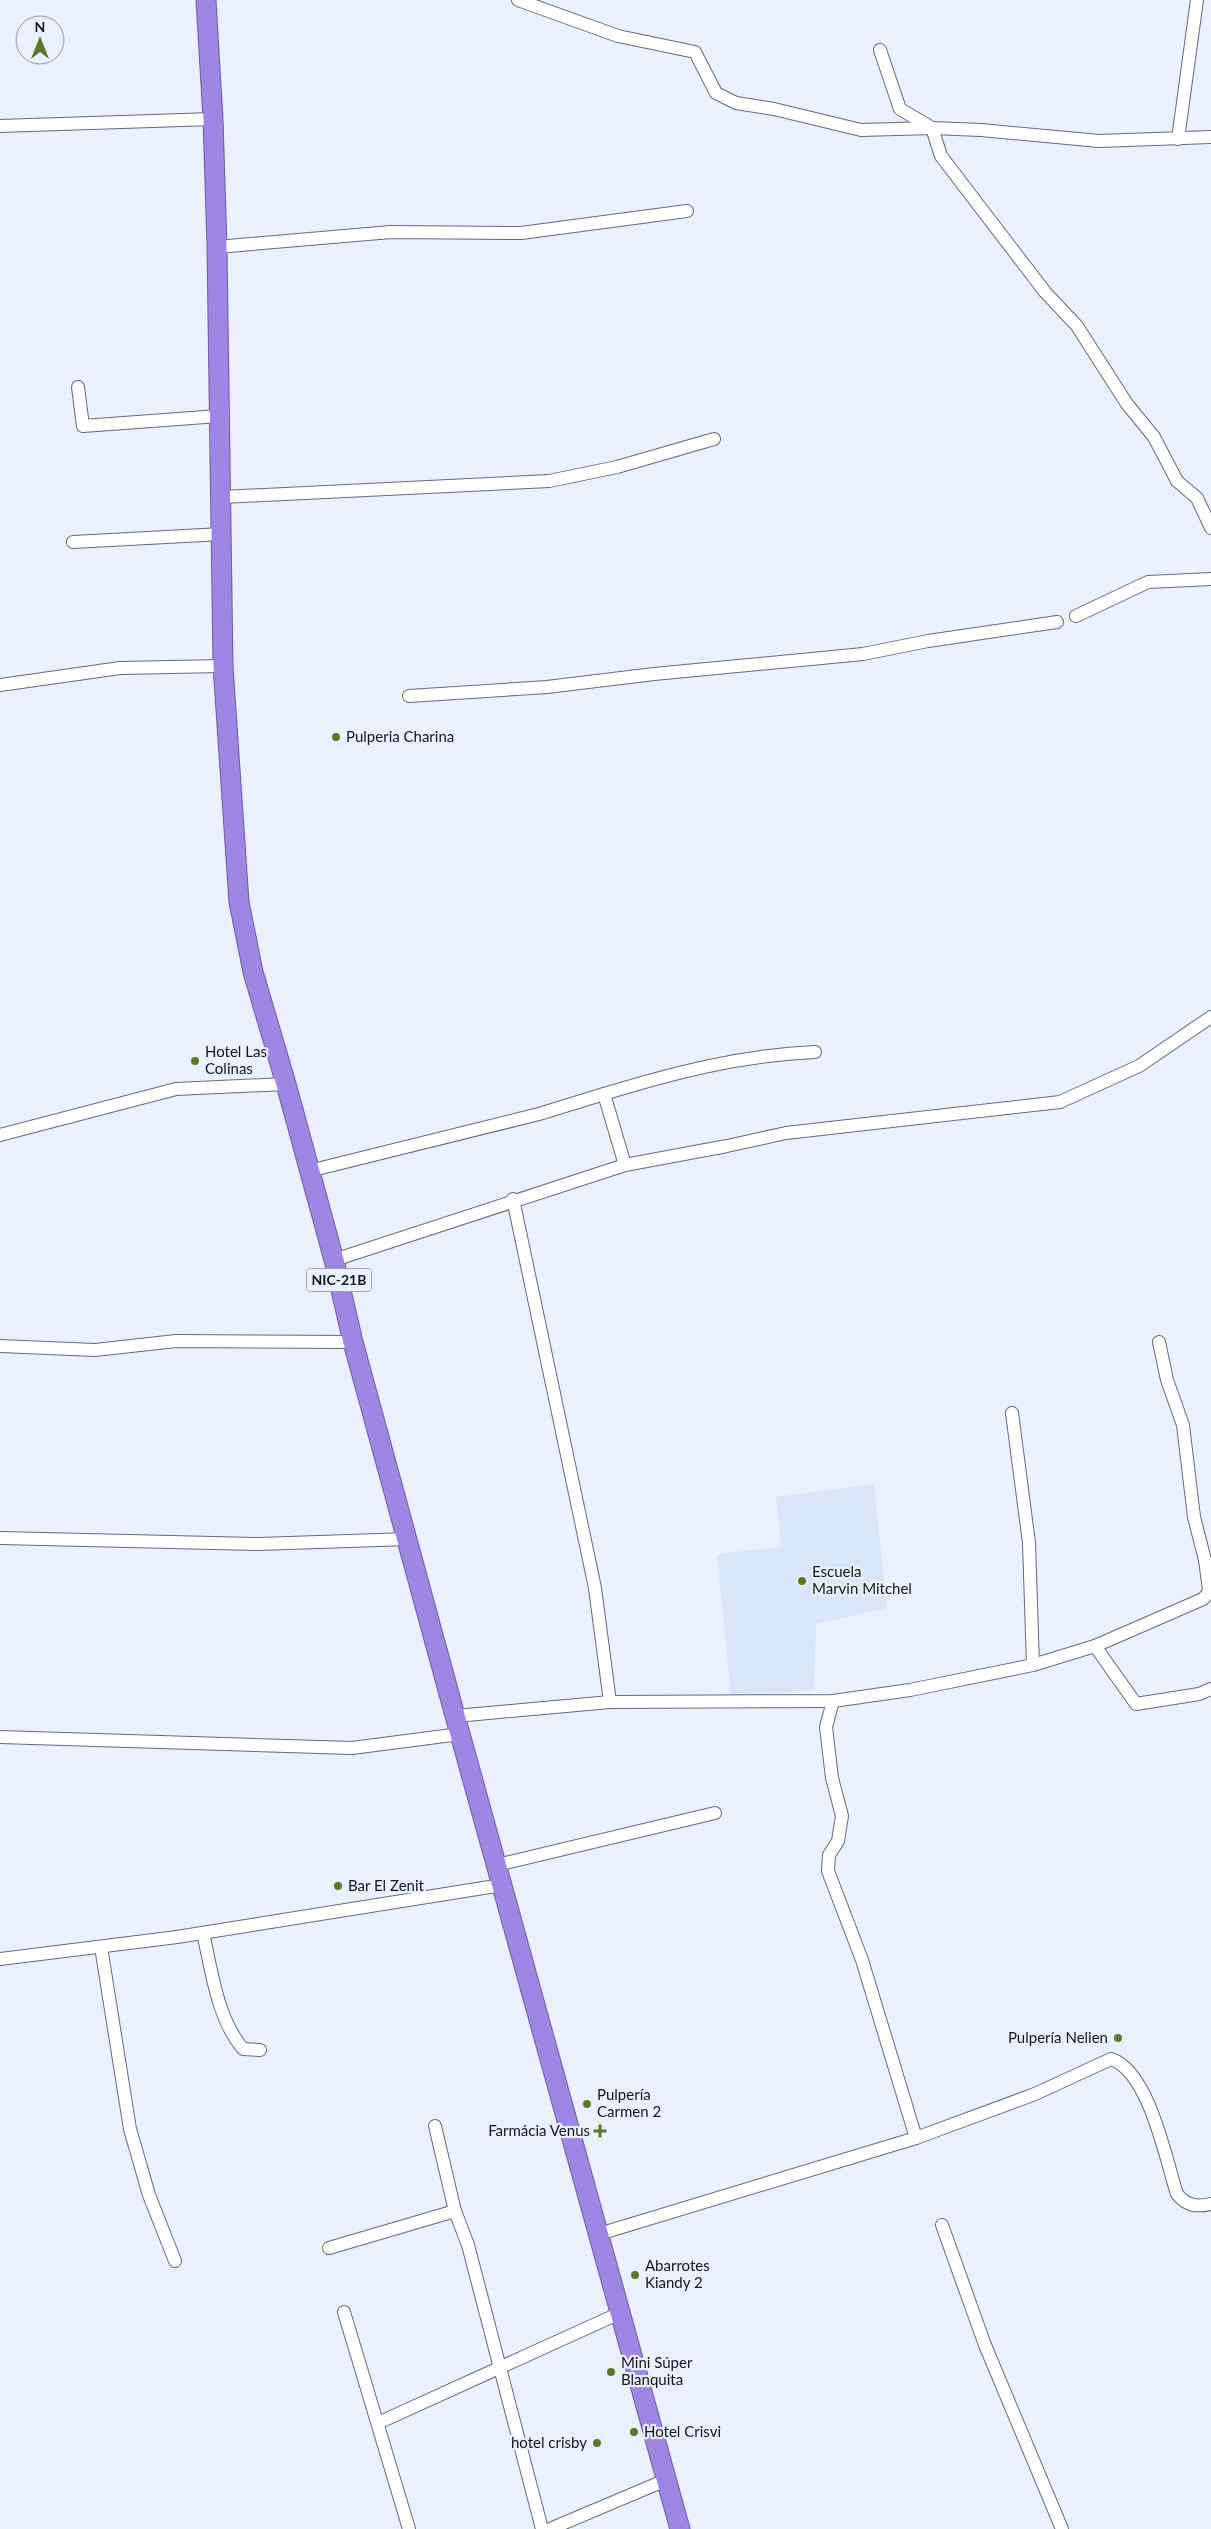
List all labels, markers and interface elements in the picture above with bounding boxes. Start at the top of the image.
north arrow [15,15,65,65]
text: N [35,18,45,35]
place label: Pulperia Charina [346,727,454,745]
marker: Pulperia Charina [330,731,342,743]
place label: Hotel Las Colinas [205,1042,267,1077]
marker: Hotel Las Colinas [189,1055,201,1067]
road number: NIC-21B [306,1268,372,1292]
place label: Escuela Marvin Mitchel [812,1562,912,1597]
marker: Escuela Marvin Mitchel [796,1575,808,1587]
place label: Bar El Zenit [348,1876,425,1894]
marker: Bar El Zenit [332,1880,344,1892]
place label: Pulpería Nelien [1008,2028,1108,2046]
marker: Pulpería Nelien [1112,2032,1124,2044]
place label: Pulpería Carmen 2 [597,2085,661,2120]
marker: Pulpería Carmen 2 [581,2098,593,2110]
place label: Farmácia Venus [488,2121,590,2139]
marker: Farmácia Venus [594,2125,606,2137]
place label: Abarrotes Kiandy 2 [645,2256,710,2291]
marker: Abarrotes Kiandy 2 [629,2269,641,2281]
place label: Mini Súper Blanquita [621,2353,693,2388]
marker: Mini Súper Blanquita [605,2366,617,2378]
place label: Hotel Crisvi [644,2422,721,2440]
marker: Hotel Crisvi [628,2426,640,2438]
place label: hotel crisby [511,2433,587,2451]
marker: hotel crisby [591,2437,603,2449]

